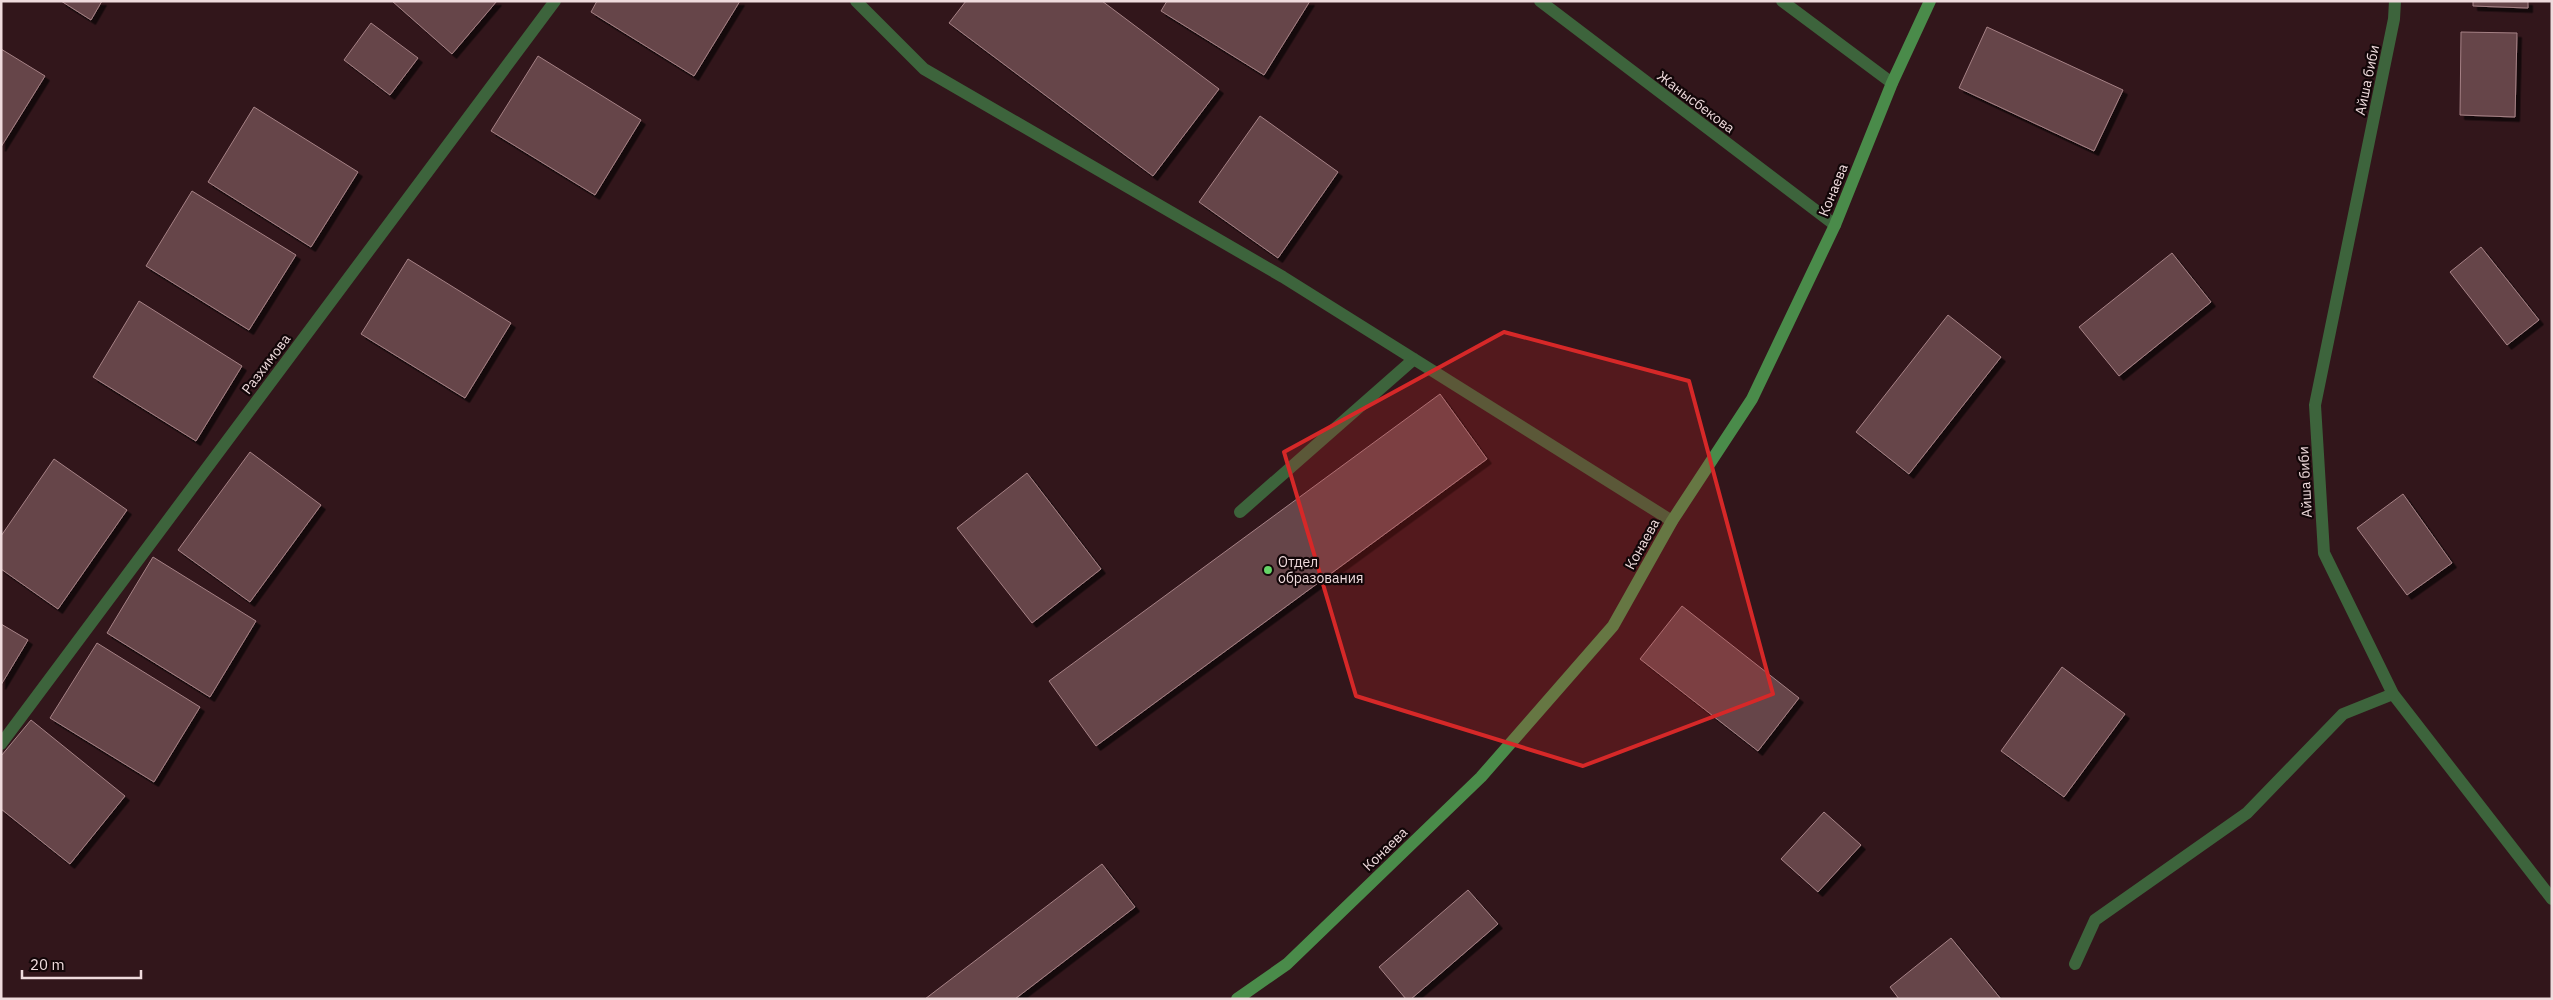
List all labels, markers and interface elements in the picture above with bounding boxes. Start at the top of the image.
street label: Айша биби [2351,43,2383,117]
street label: Жанысбекова [1654,67,1739,137]
street label: Конаева [1814,160,1852,219]
street label: Разхимова [238,330,295,398]
street label: Айша биби [2294,446,2316,518]
street label: Конаева [1621,515,1664,573]
place label: Отдел образования [1278,553,1363,587]
marker: Отдел образования [1262,564,1274,576]
street label: Конаева [1359,823,1412,875]
scale bar [22,948,141,980]
text: 20 m [30,955,65,974]

